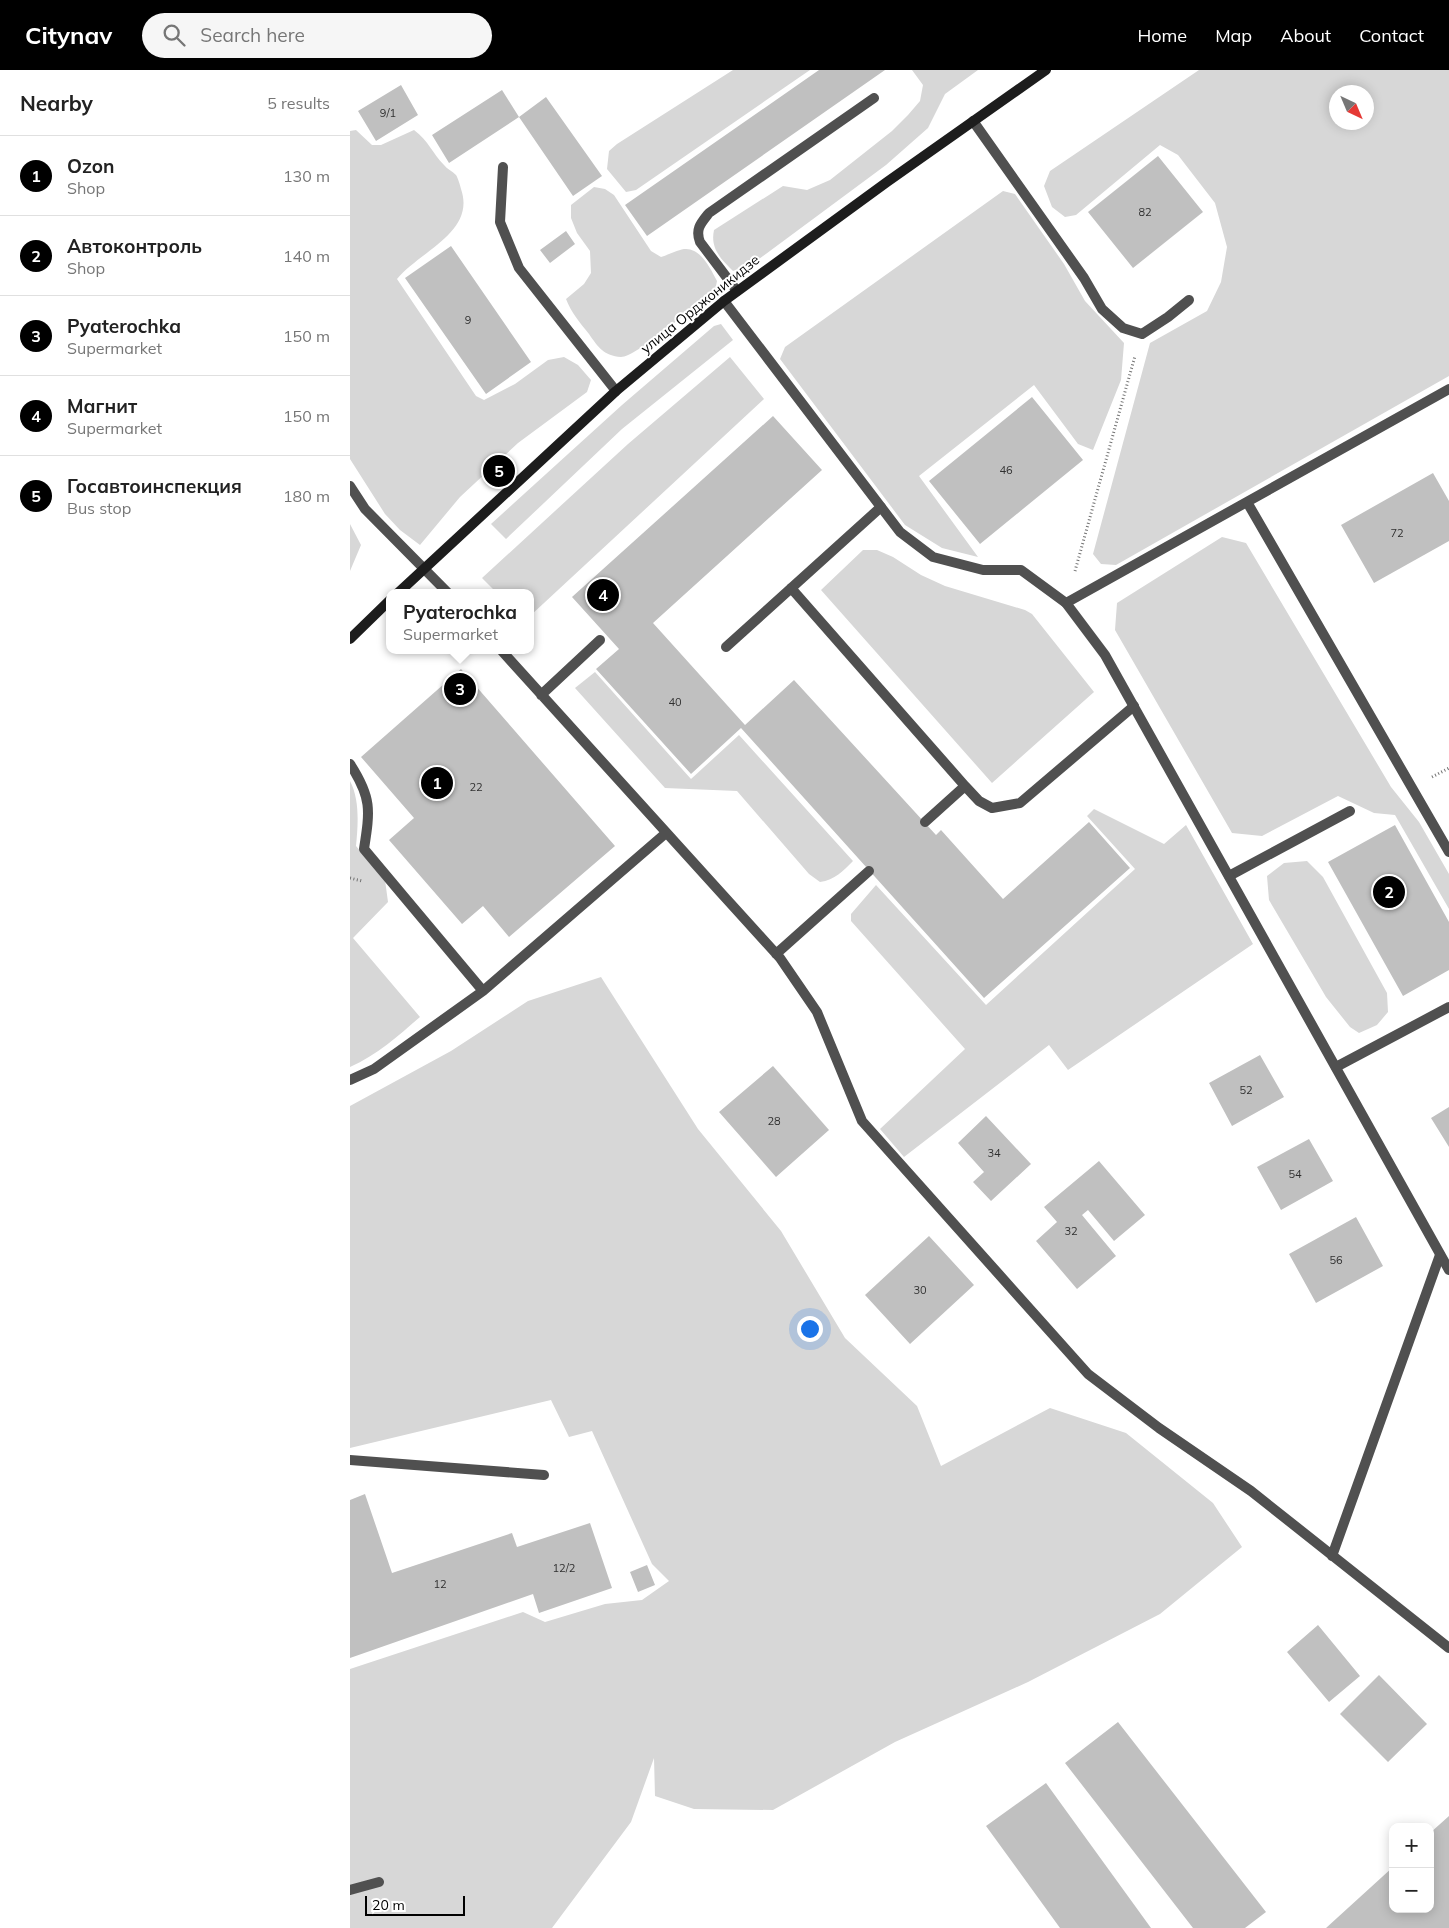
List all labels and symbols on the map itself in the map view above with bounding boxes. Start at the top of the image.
north arrow [1329,85,1374,130]
house number: 9/1 [380,106,396,120]
house number: 82 [1138,205,1152,219]
street label: улица Орджоникидзе [637,250,763,357]
house number: 9 [465,313,471,327]
pin: 5 [483,452,515,490]
house number: 46 [999,463,1013,477]
house number: 72 [1390,526,1404,540]
pin: 4 [587,576,619,614]
pin: 3 [444,670,476,708]
house number: 40 [668,695,682,709]
pin: 1 [421,764,453,802]
house number: 22 [469,780,483,794]
pin: 2 [1373,873,1405,911]
house number: 52 [1239,1083,1253,1097]
house number: 28 [767,1114,781,1128]
house number: 34 [987,1146,1001,1160]
house number: 54 [1288,1167,1302,1181]
house number: 32 [1064,1224,1078,1238]
house number: 56 [1329,1253,1343,1267]
house number: 30 [913,1283,927,1297]
your location [797,1316,823,1342]
house number: 12/2 [553,1561,576,1575]
house number: 12 [433,1577,447,1591]
scale bar [365,1893,465,1916]

